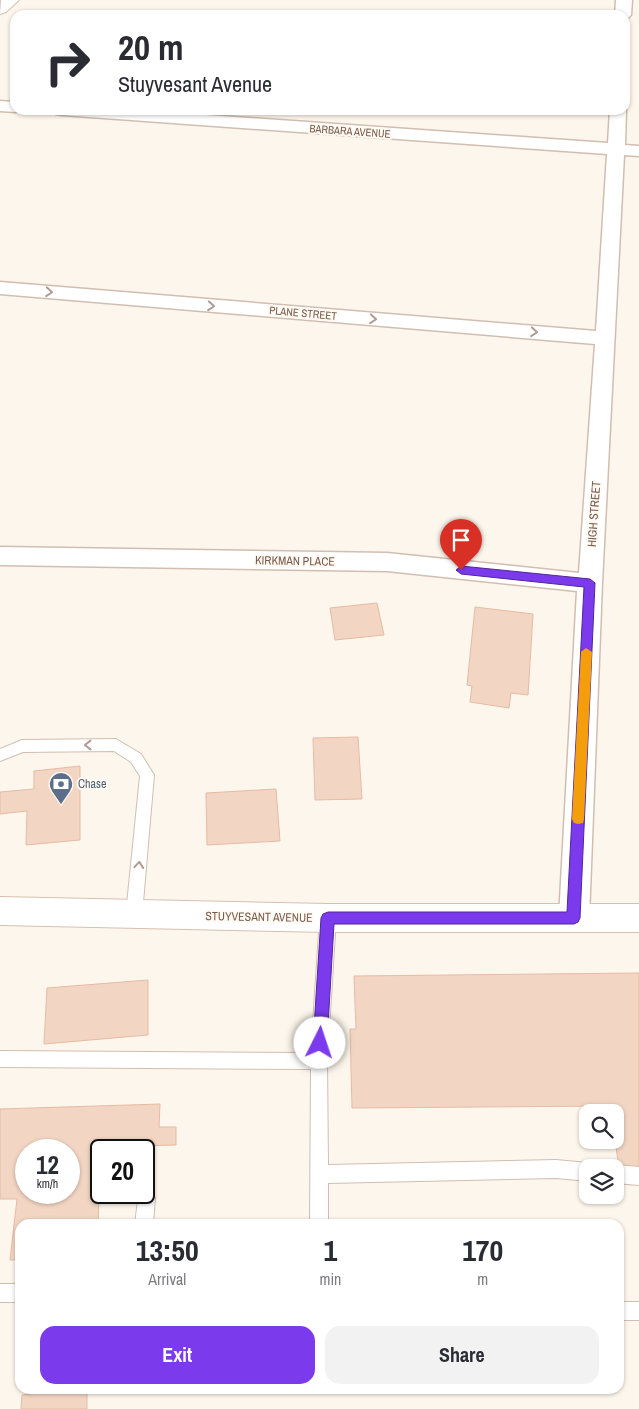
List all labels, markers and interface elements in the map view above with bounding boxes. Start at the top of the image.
text: 20 m [118,24,183,71]
icon: right [35,30,100,95]
text: Stuyvesant Avenue [118,69,272,99]
street label: BARBARA AVENUE [309,121,391,141]
one-way arrow [45,287,53,298]
one-way arrow [207,300,215,311]
street label: PLANE STREET [269,303,338,323]
one-way arrow [369,313,377,324]
one-way arrow [531,326,539,337]
street label: HIGH STREET [584,480,604,548]
pin [440,519,482,570]
icon: arrive [447,526,475,554]
street label: KIRKMAN PLACE [255,552,335,570]
one-way arrow [84,740,92,750]
bank icon: Chase [48,771,74,805]
place label: Chase [78,776,106,792]
one-way arrow [133,861,144,869]
street label: STUYVESANT AVENUE [205,908,313,926]
position arrow [293,1016,345,1068]
map controls [579,1104,624,1204]
button: search [579,1104,624,1149]
speed limit sign: 20 [90,1139,155,1204]
text: 12 [36,1148,59,1182]
button: layers [579,1159,624,1204]
text: km/h [37,1176,58,1192]
text: 13:50 [136,1230,199,1270]
text: 1 [324,1230,337,1270]
text: 170 [462,1230,503,1270]
text: Arrival [148,1268,186,1290]
text: min [319,1268,341,1290]
text: m [477,1268,488,1290]
button: Exit [40,1326,315,1384]
button: Share [325,1326,599,1384]

